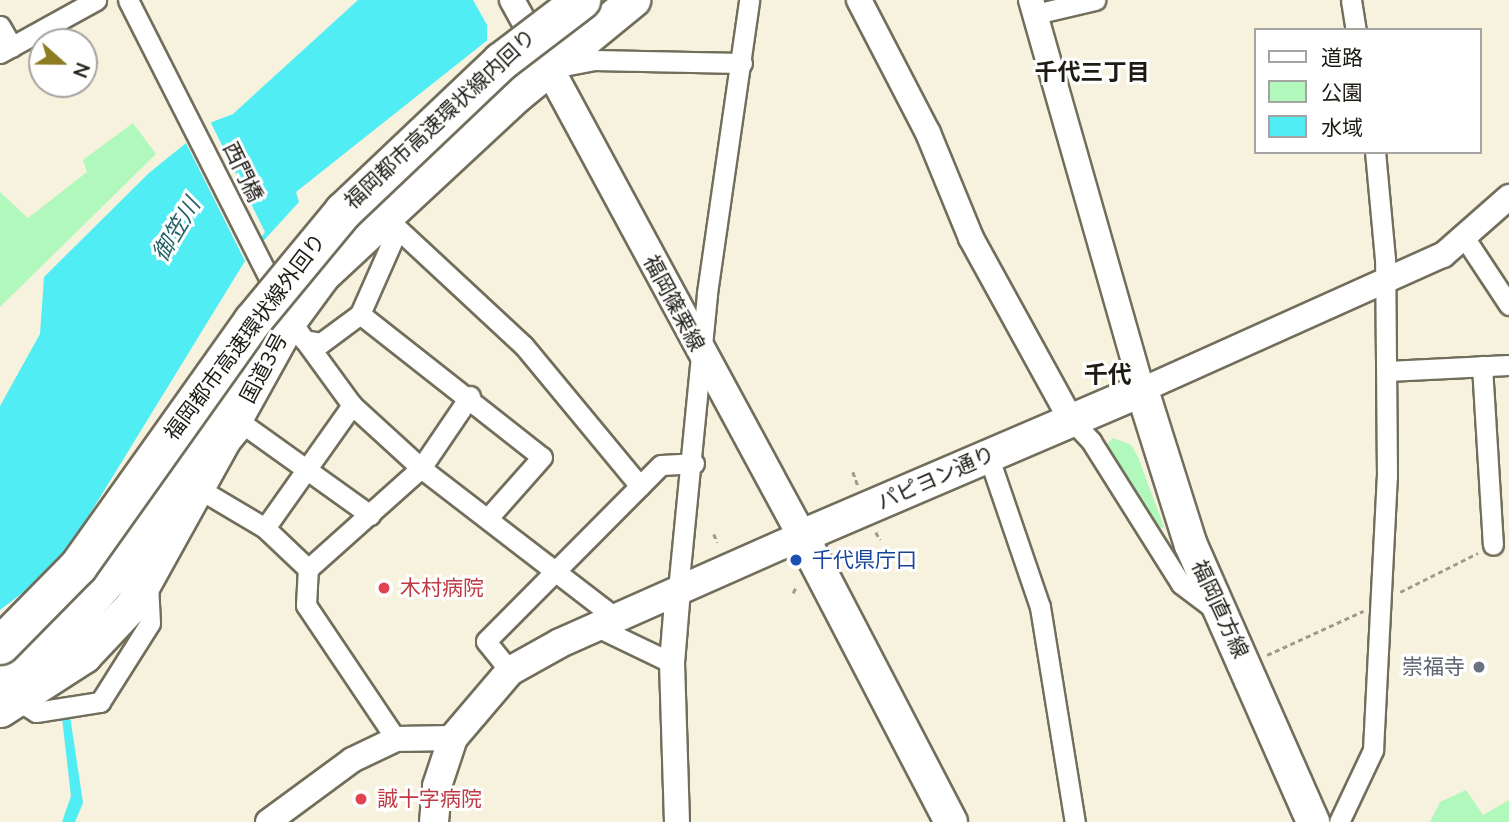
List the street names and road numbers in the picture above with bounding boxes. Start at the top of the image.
street label: 福岡都市高速環状線内回り [339,24,541,214]
street label: 西門橋 [218,138,268,206]
street label: 福岡都市高速環状線外回り [159,229,331,445]
street label: 福岡篠栗線 [638,251,710,355]
street label: 国道3号 [235,329,293,407]
street label: パピヨン通り [873,441,999,515]
street label: 福岡直方線 [1186,556,1254,662]

